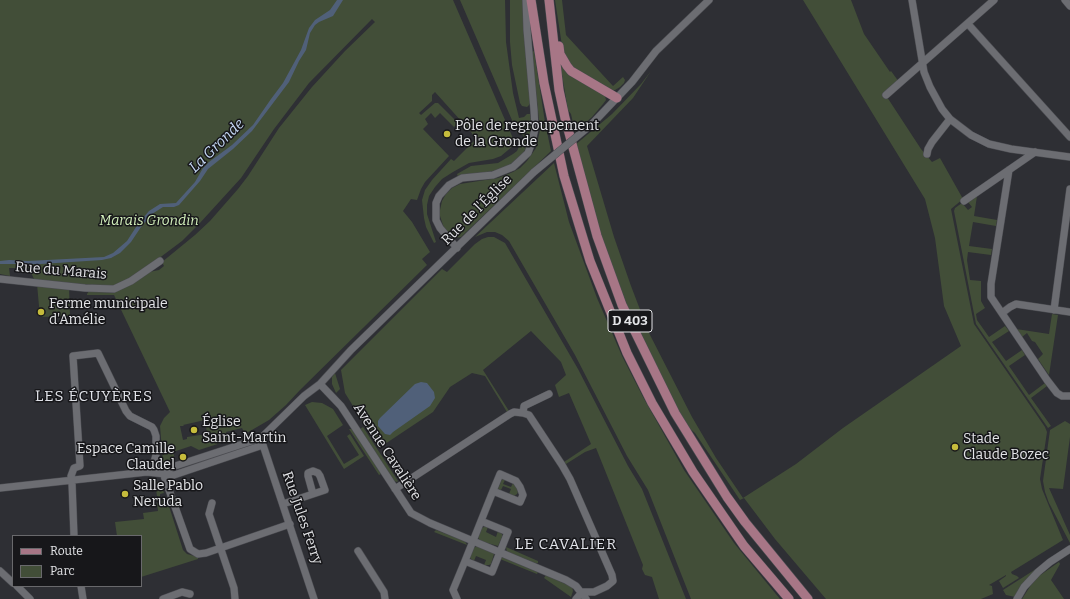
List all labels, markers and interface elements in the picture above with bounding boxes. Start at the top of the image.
water label: La Gronde [186,115,248,177]
place label: Pôle de regroupement de la Gronde [455,118,599,150]
marker: Pôle de regroupement de la Gronde [442,129,452,139]
street label: Rue de l'Église [438,171,516,249]
park label: Marais Grondin [99,213,199,229]
street label: Rue du Marais [14,259,108,283]
place label: Ferme municipale d'Amélie [49,296,168,328]
marker: Ferme municipale d'Amélie [36,307,46,317]
road number: D 403 [608,310,652,332]
district label: LES ÉCUYÈRES [35,388,153,406]
street label: Avenue Cavalière [349,400,425,504]
place label: Église Saint-Martin [202,414,286,446]
marker: Église Saint-Martin [189,425,199,435]
place label: Stade Claude Bozec [963,431,1049,464]
place label: Espace Camille Claudel [77,441,175,474]
marker: Stade Claude Bozec [950,442,960,452]
marker: Espace Camille Claudel [178,452,188,462]
street label: Rue Jules Ferry [278,469,326,567]
place label: Salle Pablo Neruda [133,478,203,510]
marker: Salle Pablo Neruda [120,489,130,499]
legend [12,535,142,587]
district label: LE CAVALIER [515,536,617,554]
text: Route [50,544,83,558]
text: Parc [50,564,75,578]

